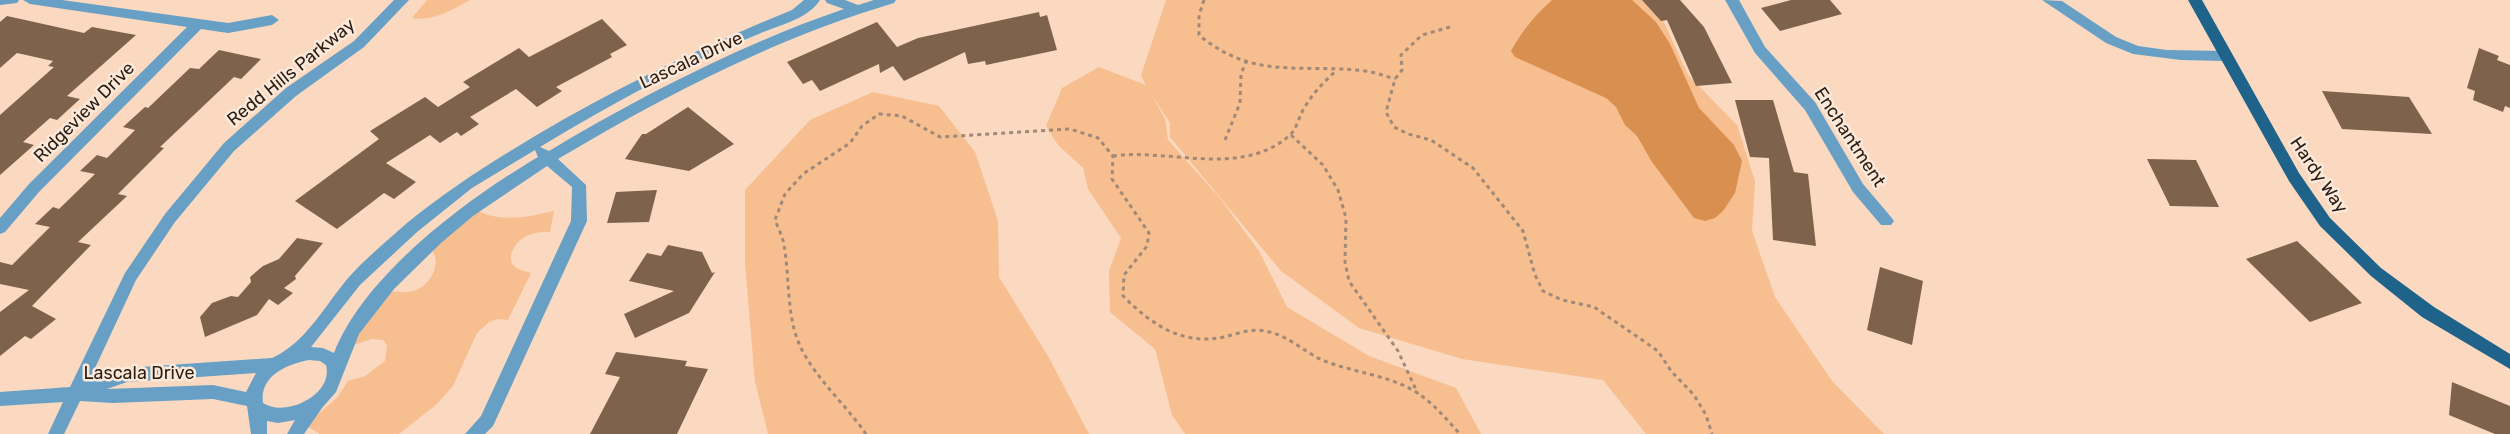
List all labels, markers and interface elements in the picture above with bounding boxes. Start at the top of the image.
street label: Redd Hills Parkway [223,14,360,130]
street label: Lascala Drive [636,27,746,93]
street label: Ridgeview Drive [29,57,139,167]
street label: Enchantment [1810,83,1890,191]
street label: Hardy Way [2285,133,2353,217]
street label: Lascala Drive [83,362,195,384]

